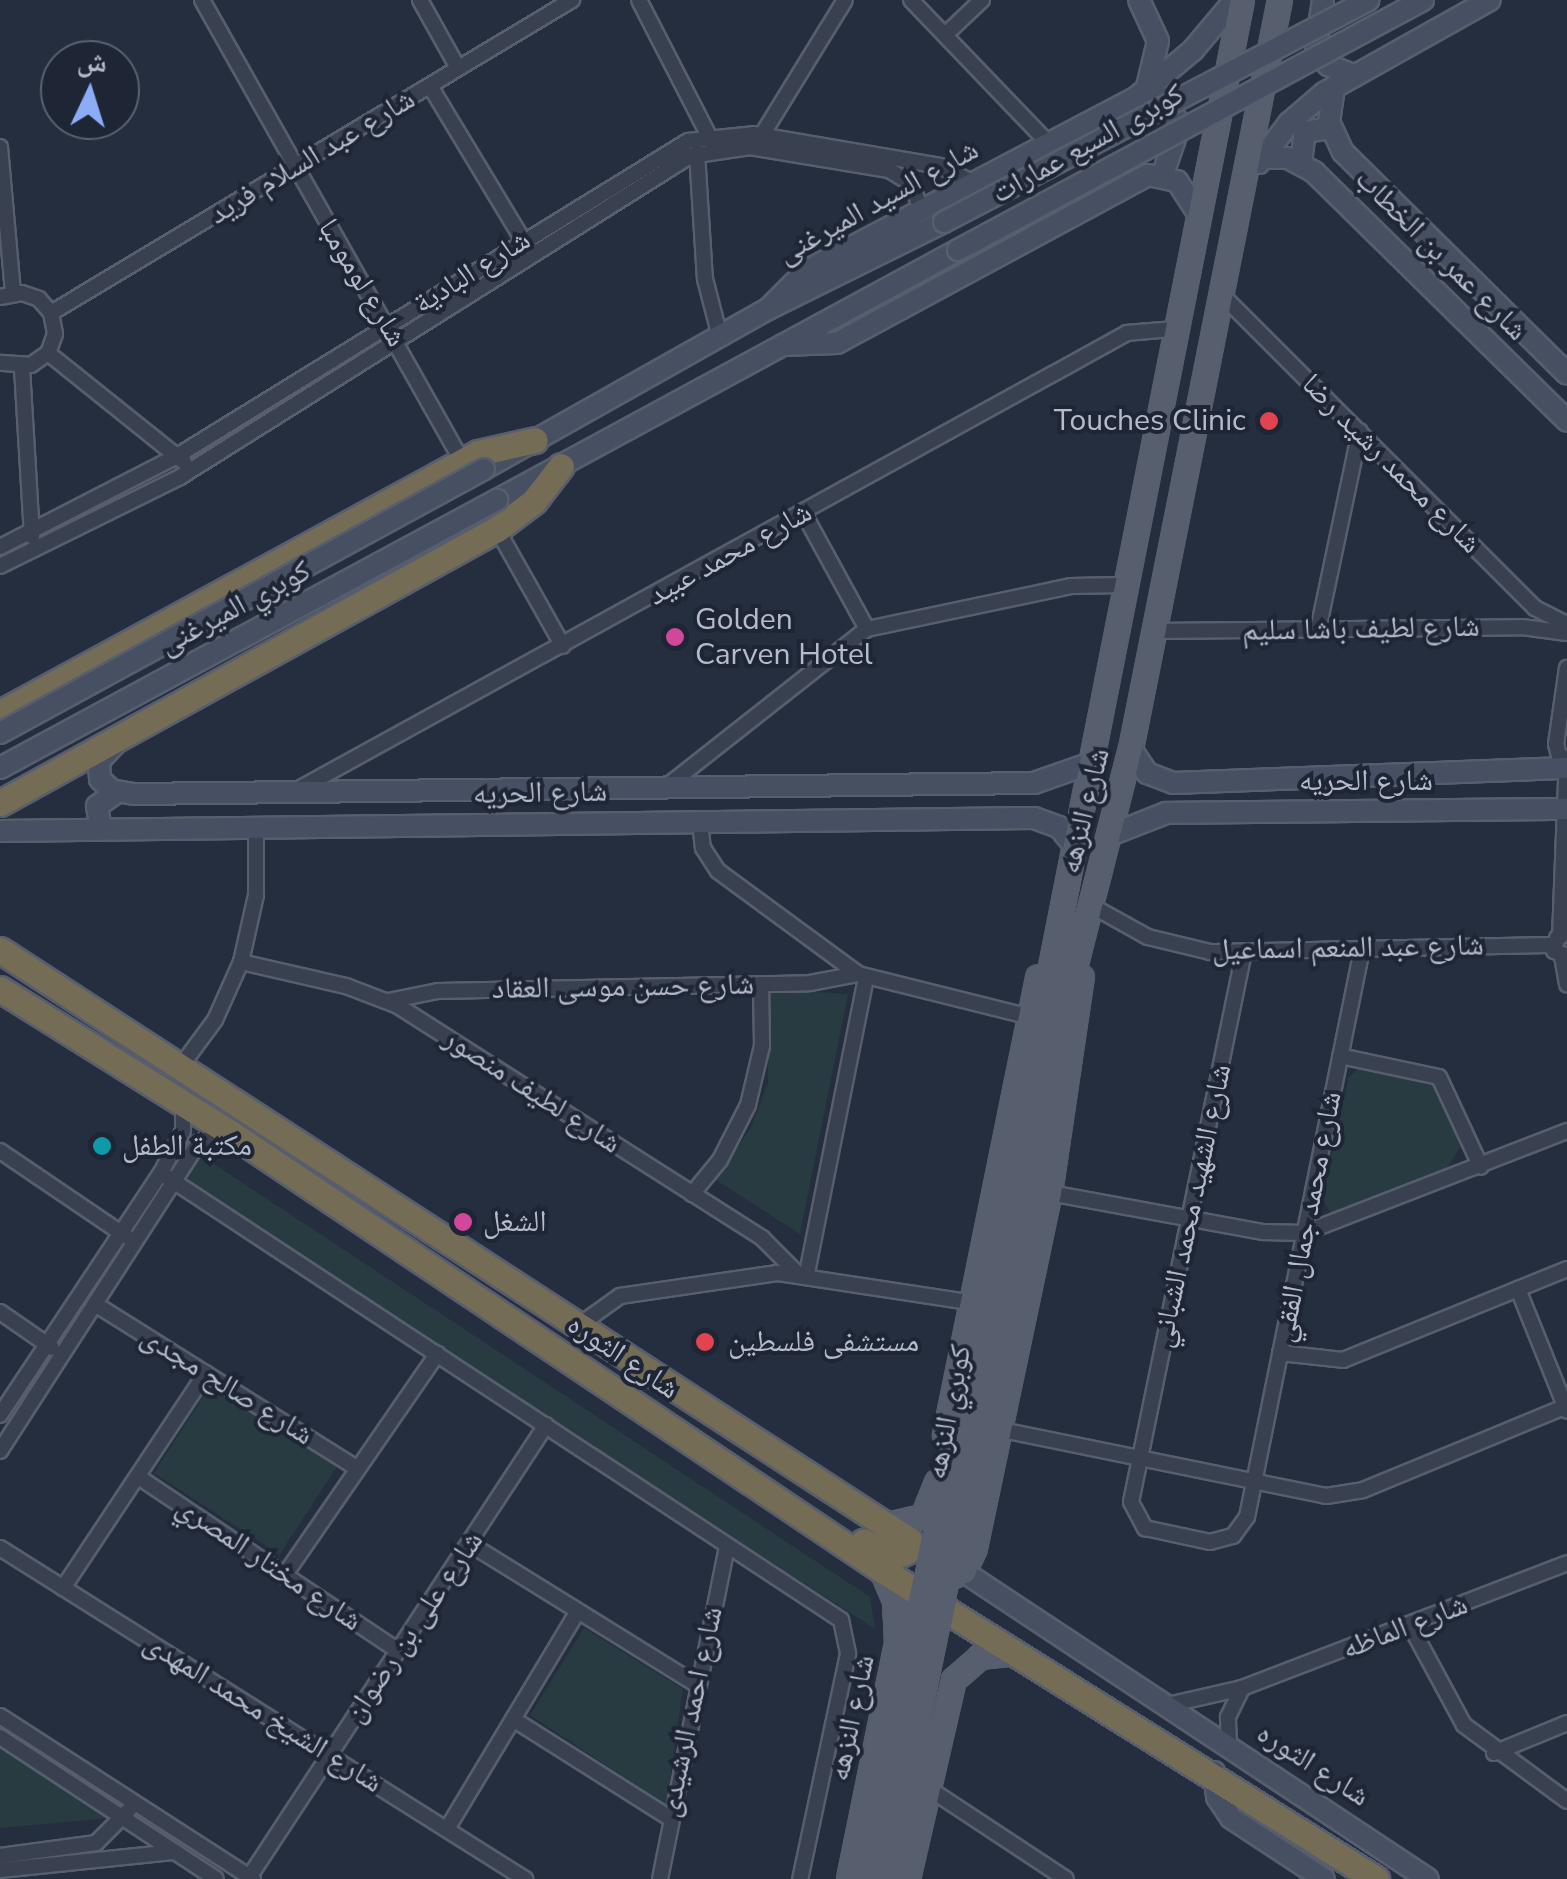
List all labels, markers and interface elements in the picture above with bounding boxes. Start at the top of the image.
north arrow [40,40,140,140]
text: ش [76,42,108,82]
street label: كوبرى السبع عمارات [986,76,1190,212]
street label: شارع عبد السلام فريد [202,81,422,233]
street label: شارع السيد الميرغنى [771,132,985,272]
street label: شارع عمر بن الخطاب [1347,161,1535,349]
street label: شارع لومومبا [310,212,414,354]
street label: شارع البادية [407,222,537,322]
street label: شارع محمد رشيد رضا [1294,367,1488,561]
place label: Touches Clinic [1054,403,1246,439]
marker: Touches Clinic [1256,408,1282,434]
street label: شارع محمد عبيد [642,494,818,614]
street label: كوبري الميرغنى [153,553,317,663]
place label: Golden Carven Hotel [695,602,873,672]
street label: شارع لطيف باشا سليم [1242,609,1480,649]
marker: Golden Carven Hotel [664,626,686,648]
street label: شارع النزهه [1052,745,1118,877]
street label: شارع الحريه [1299,763,1433,799]
street label: شارع الحريه [473,774,607,812]
street label: شارع عبد المنعم اسماعيل [1212,928,1484,968]
street label: شارع حسن موسى العقاد [492,967,754,1007]
street label: شارع لطيف منصور [436,1020,628,1162]
street label: شارع الشهيد محمد الشباني [1144,1061,1240,1351]
street label: شارع محمد جمال الفقي [1266,1089,1350,1345]
place label: مكتبة الطفل [122,1128,252,1164]
marker: مكتبة الطفل [91,1135,113,1157]
place label: الشغل [483,1204,547,1240]
marker: الشغل [452,1211,474,1233]
street label: شارع الثوره [560,1307,686,1407]
street label: شارع صالح مجدى [134,1319,320,1453]
place label: مستشفى فلسطين [728,1324,919,1360]
marker: مستشفى فلسطين [692,1329,718,1355]
street label: كوبري النزهه [918,1342,980,1482]
street label: شارع مختار المصري [169,1489,369,1639]
street label: شارع على بن رضوان [337,1525,491,1729]
street label: شارع الماظه [1337,1587,1473,1667]
street label: شارع احمد الرشيدى [651,1603,731,1821]
street label: شارع الشيخ محمد المهدى [137,1625,389,1801]
street label: شارع النزهه [821,1652,883,1784]
street label: شارع الثوره [1250,1715,1376,1815]

